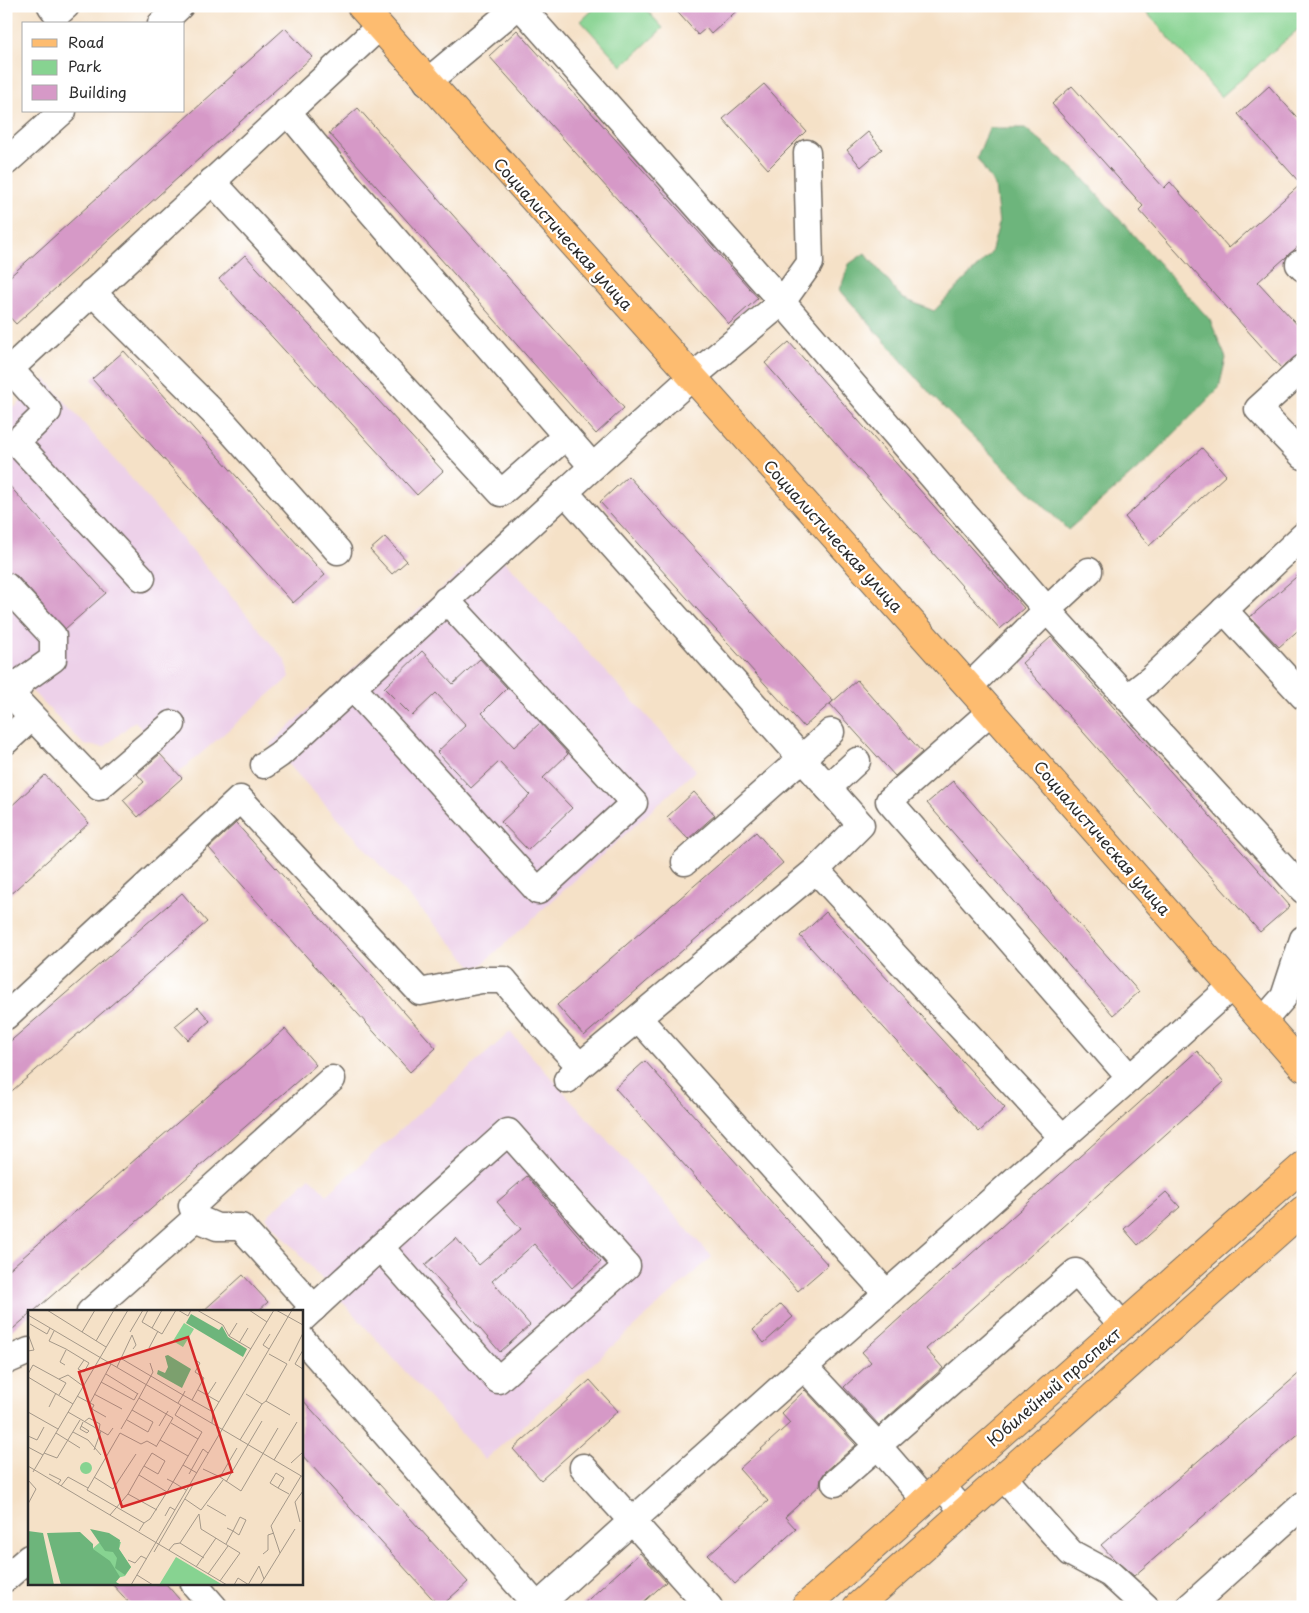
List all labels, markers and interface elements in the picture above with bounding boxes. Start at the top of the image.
legend [22,22,185,112]
text: Road [68,30,104,53]
text: Park [68,54,102,77]
text: Building [68,80,127,103]
street label: Социалистическая улица [488,152,639,315]
street label: Социалистическая улица [758,454,909,617]
street label: Социалистическая улица [1029,755,1177,920]
inset map [28,1310,302,1586]
street label: Юбилейный проспект [981,1321,1126,1451]

